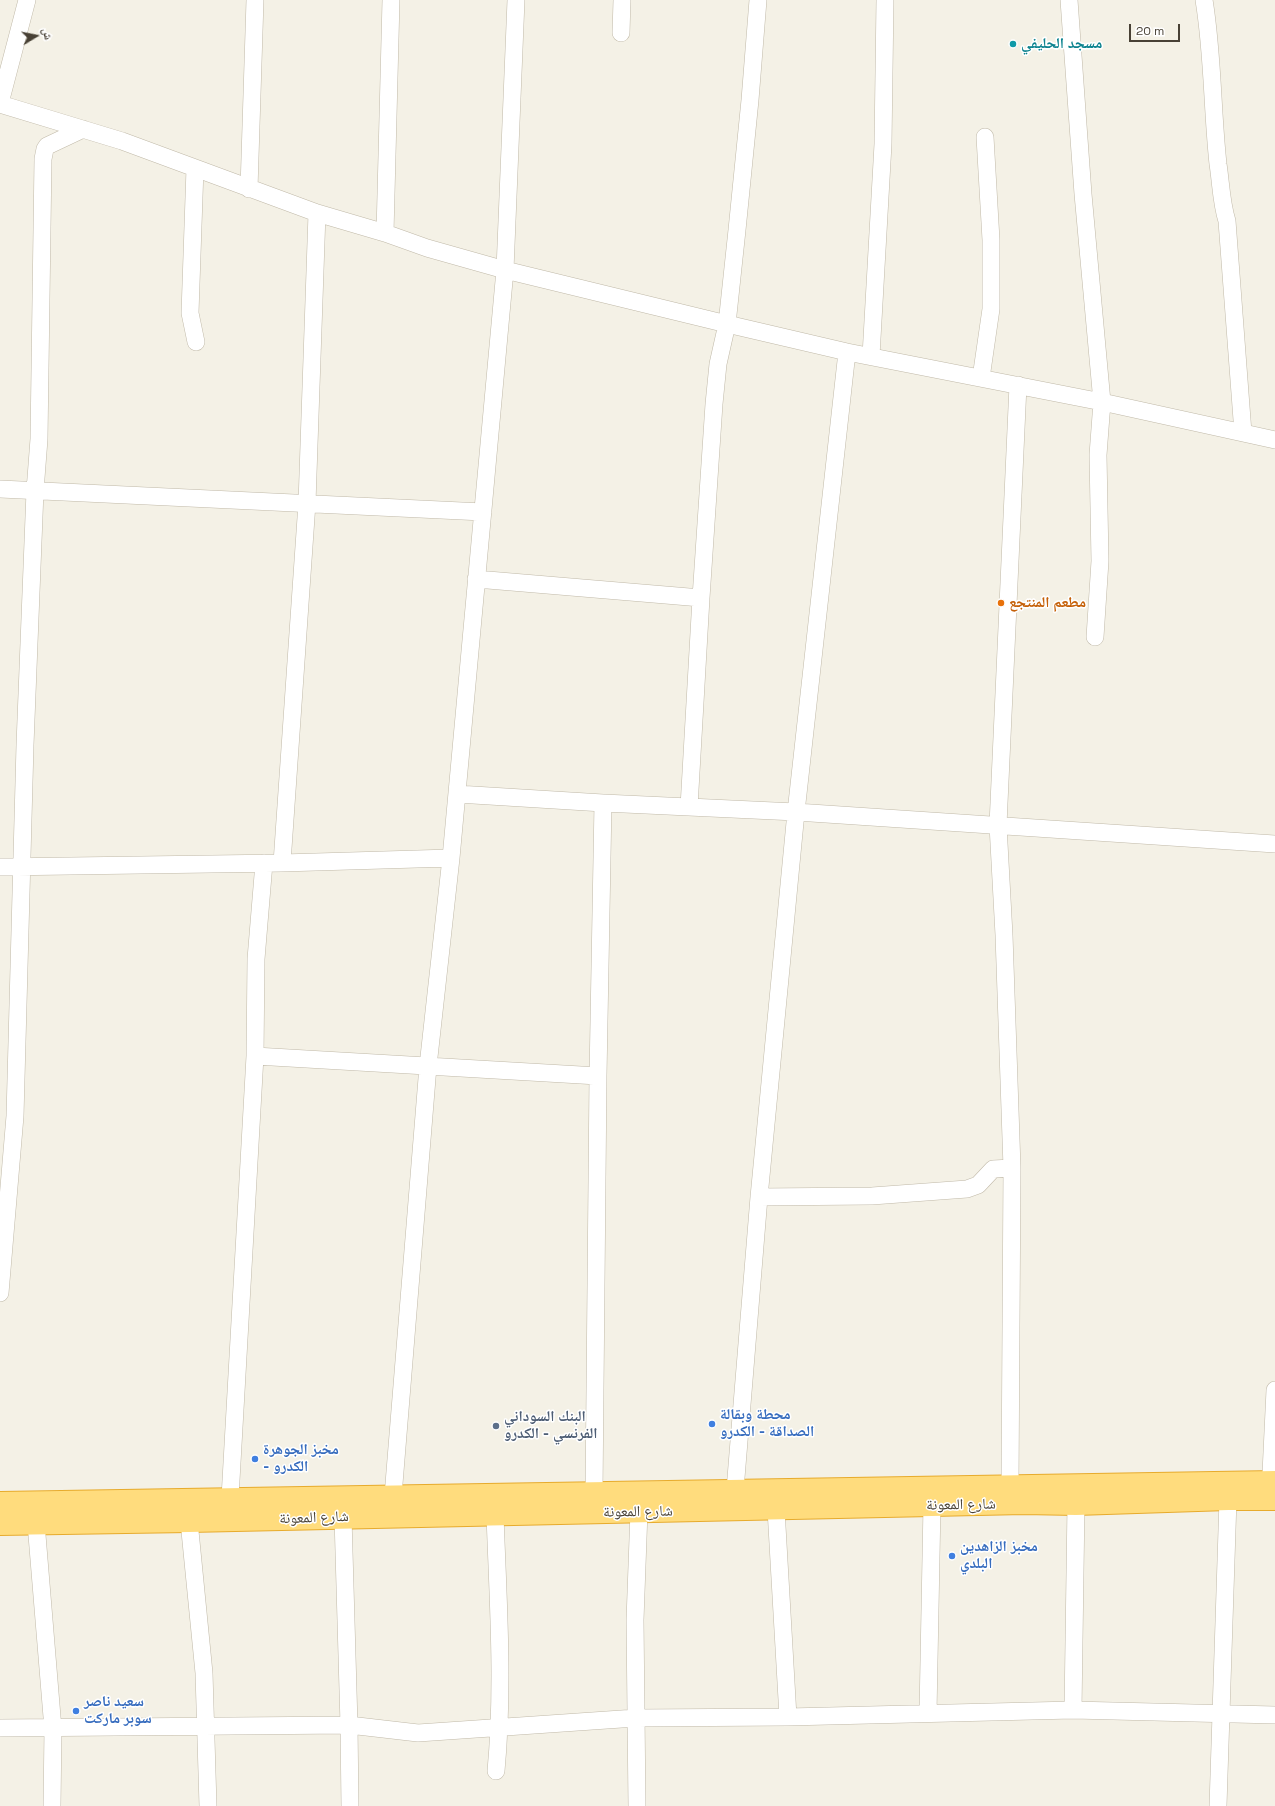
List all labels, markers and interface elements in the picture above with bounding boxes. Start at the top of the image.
north arrow [16,16,56,56]
scale bar [1131,16,1182,42]
text: 20 m [1136,23,1164,39]
text: ش [40,27,56,41]
place label: مسجد الحليفي [1021,35,1102,53]
marker: مسجد الحليفي [1008,39,1018,49]
place label: مطعم المنتجع [1009,594,1086,612]
marker: مطعم المنتجع [996,598,1006,608]
place label: محطة وبقالة الصداقة - الكدرو [720,1406,814,1441]
place label: البنك السوداني الفرنسي - الكدرو [504,1408,598,1443]
marker: محطة وبقالة الصداقة - الكدرو [707,1419,717,1429]
marker: البنك السوداني الفرنسي - الكدرو [491,1421,501,1431]
place label: مخبز الجوهرة - الكدرو [263,1441,339,1476]
marker: مخبز الجوهرة - الكدرو [250,1454,260,1464]
street label: شارع المعونة [926,1495,996,1515]
street label: شارع المعونة [603,1502,673,1522]
street label: شارع المعونة [279,1508,349,1528]
place label: مخبز الزاهدين البلدي [960,1538,1038,1573]
marker: مخبز الزاهدين البلدي [947,1551,957,1561]
place label: سعيد ناصر سوبر ماركت [84,1693,152,1728]
marker: سعيد ناصر سوبر ماركت [71,1706,81,1716]

